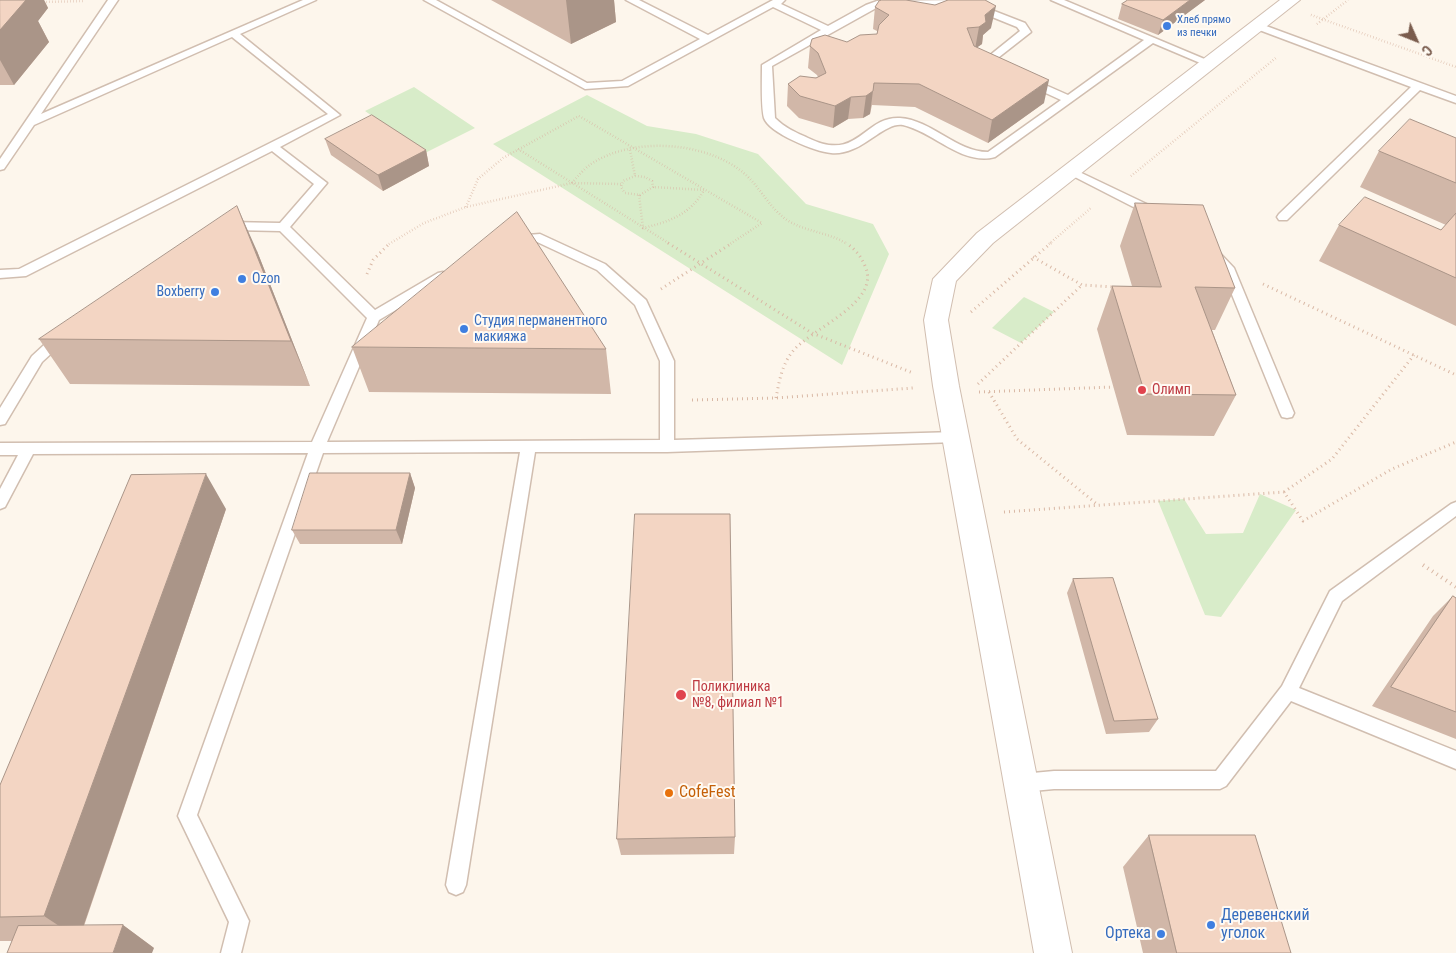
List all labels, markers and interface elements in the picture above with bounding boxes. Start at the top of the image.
place label: Хлеб прямо из печки [1177,13,1231,39]
north arrow [1391,15,1441,65]
marker: Хлеб прямо из печки [1161,20,1173,32]
text: С [1418,42,1435,59]
place label: Ozon [252,271,280,287]
marker: Ozon [236,273,248,285]
place label: Boxberry [156,284,205,300]
marker: Boxberry [209,286,221,298]
place label: Студия перманентного макияжа [474,313,607,346]
marker: Студия перманентного макияжа [458,323,470,335]
place label: Олимп [1152,382,1191,398]
marker: Олимп [1136,384,1148,396]
place label: Поликлиника №8, филиал №1 [692,679,784,712]
marker: Поликлиника №8, филиал №1 [674,688,688,702]
place label: CofeFest [679,783,736,803]
marker: CofeFest [663,787,675,799]
place label: Деревенский уголок [1221,906,1310,944]
marker: Деревенский уголок [1205,919,1217,931]
place label: Ортека [1105,924,1151,944]
marker: Ортека [1155,928,1167,940]

